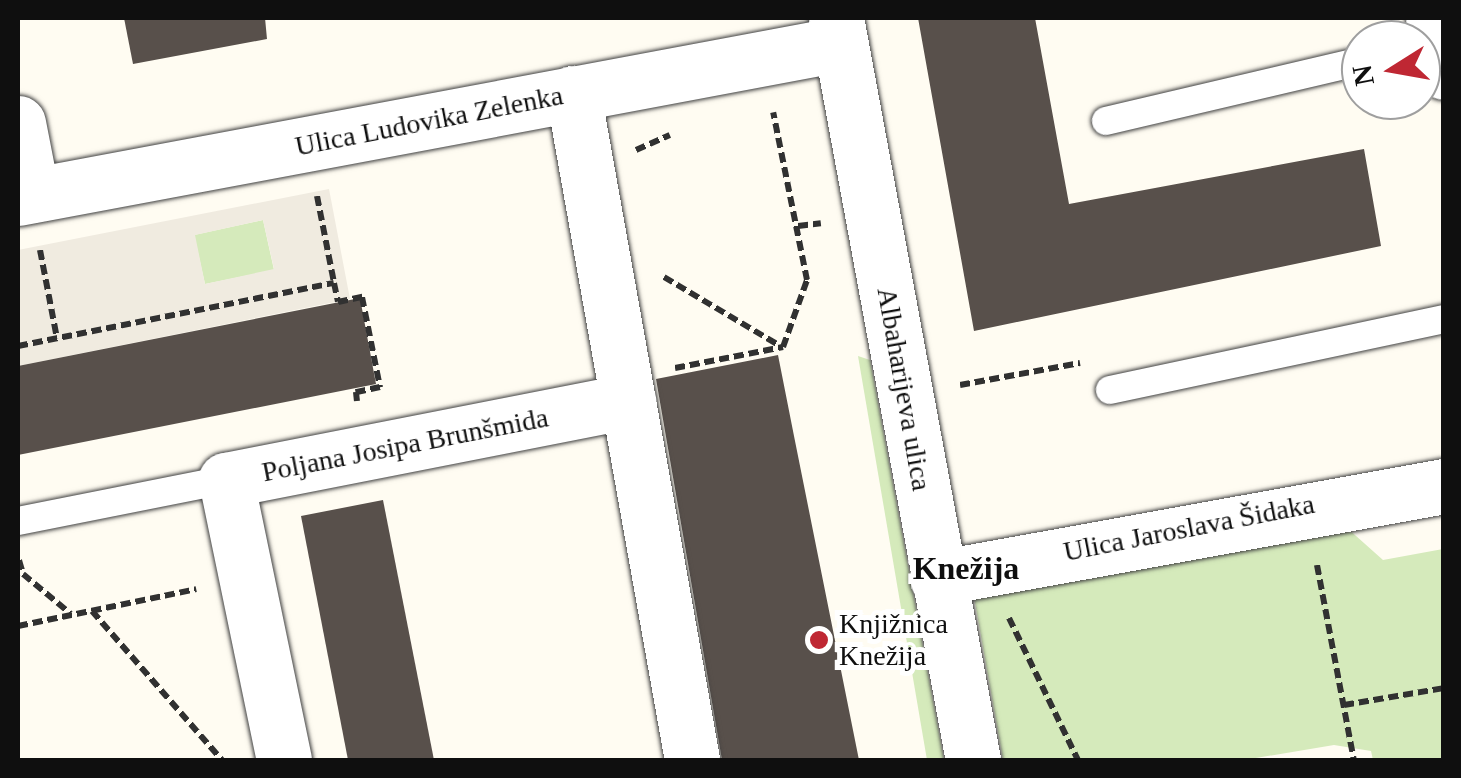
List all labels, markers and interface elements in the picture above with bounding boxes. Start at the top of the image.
north arrow [1341,20,1441,120]
text: N [1346,63,1380,88]
street label: Ulica Ludovika Zelenka [292,79,566,163]
street label: Albaharijeva ulica [870,285,938,493]
street label: Poljana Josipa Brunšmida [259,401,551,489]
street label: Ulica Jaroslava Šidaka [1061,487,1317,569]
district label: Knežija [913,549,1019,587]
place label: Knjižnica Knežija [839,607,948,673]
marker: Knjižnica Knežija [808,629,830,651]

